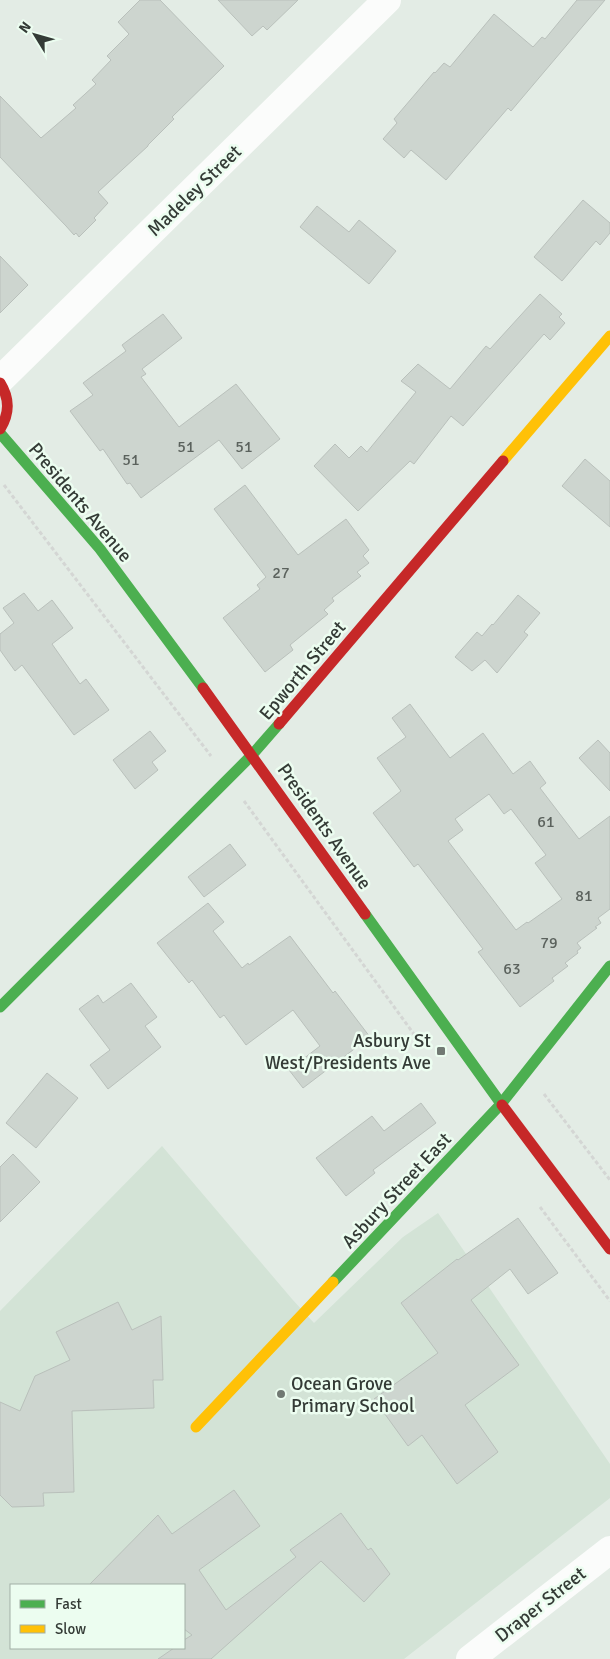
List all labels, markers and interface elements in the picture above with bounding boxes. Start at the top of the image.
north arrow [10,10,60,60]
text: N [15,18,35,36]
street label: Madeley Street [143,140,247,242]
house number: 51 [177,437,195,457]
house number: 51 [235,437,253,457]
street label: Presidents Avenue [23,438,137,567]
house number: 51 [122,450,140,470]
house number: 27 [272,563,290,583]
street label: Epworth Street [254,616,351,725]
street label: Presidents Avenue [272,759,377,894]
house number: 61 [537,812,555,832]
house number: 81 [575,886,593,906]
house number: 79 [540,933,558,953]
house number: 63 [503,959,521,979]
place label: Asbury St West/Presidents Ave [265,1029,431,1075]
marker: Asbury St West/Presidents Ave [435,1045,447,1057]
street label: Asbury Street East [337,1127,457,1254]
place label: Ocean Grove Primary School [291,1372,414,1418]
marker: Ocean Grove Primary School [275,1388,287,1400]
street label: Draper Street [490,1562,591,1648]
legend [10,1584,185,1649]
text: Fast [55,1595,82,1613]
text: Slow [55,1620,86,1638]

